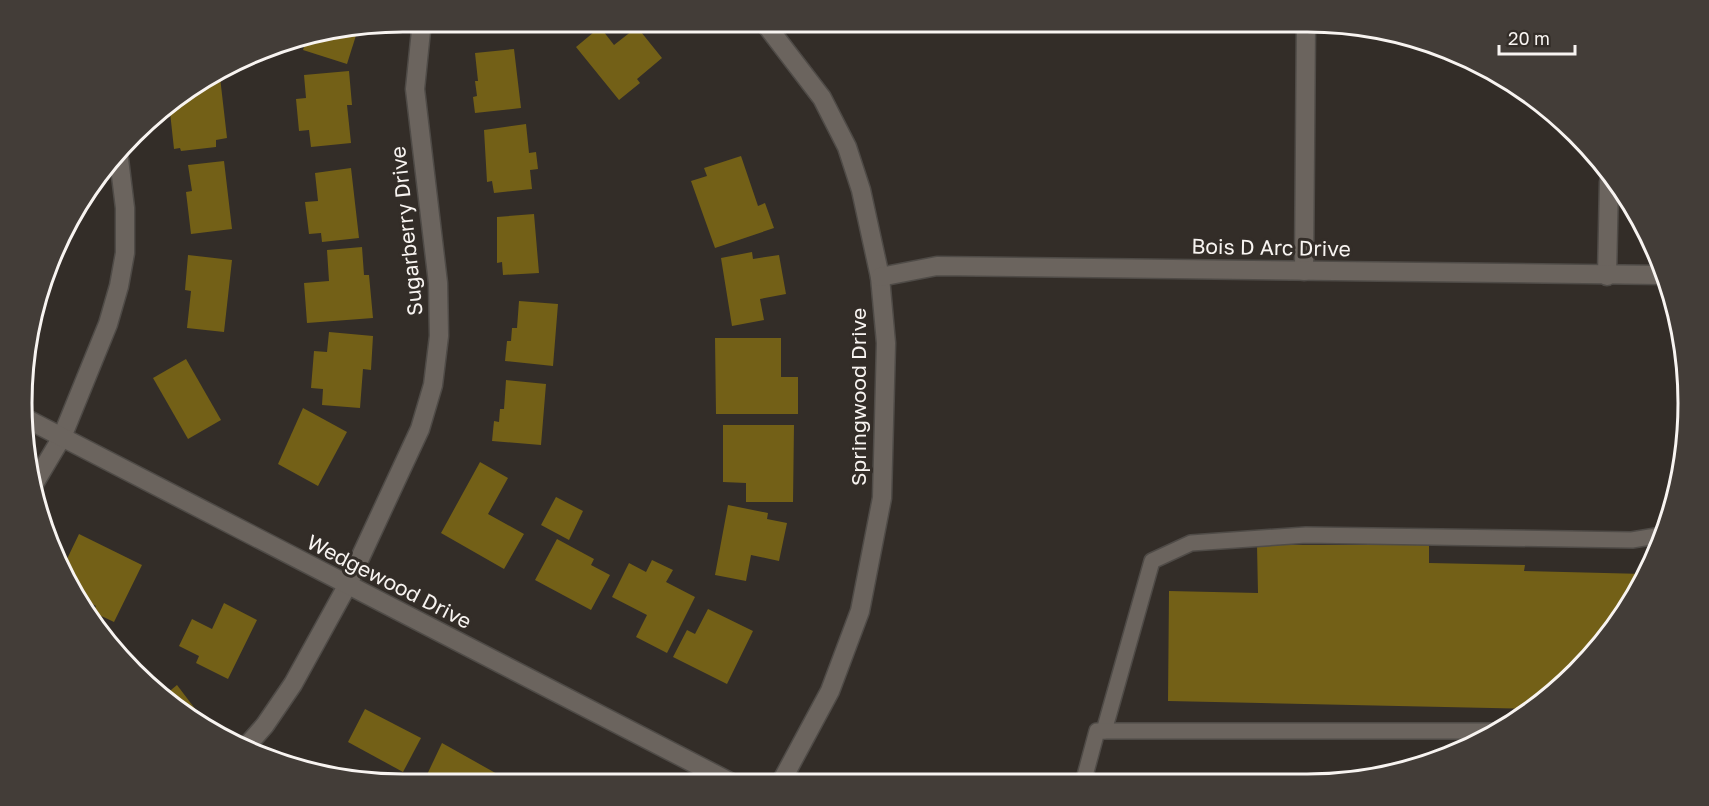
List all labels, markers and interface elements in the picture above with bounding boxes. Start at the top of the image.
scale bar [1499,18,1576,56]
text: 20 m [1508,27,1550,49]
street label: Sugarberry Drive [384,145,428,317]
street label: Bois D Arc Drive [1191,233,1351,261]
street label: Springwood Drive [845,308,871,486]
street label: Wedgewood Drive [303,528,476,634]

